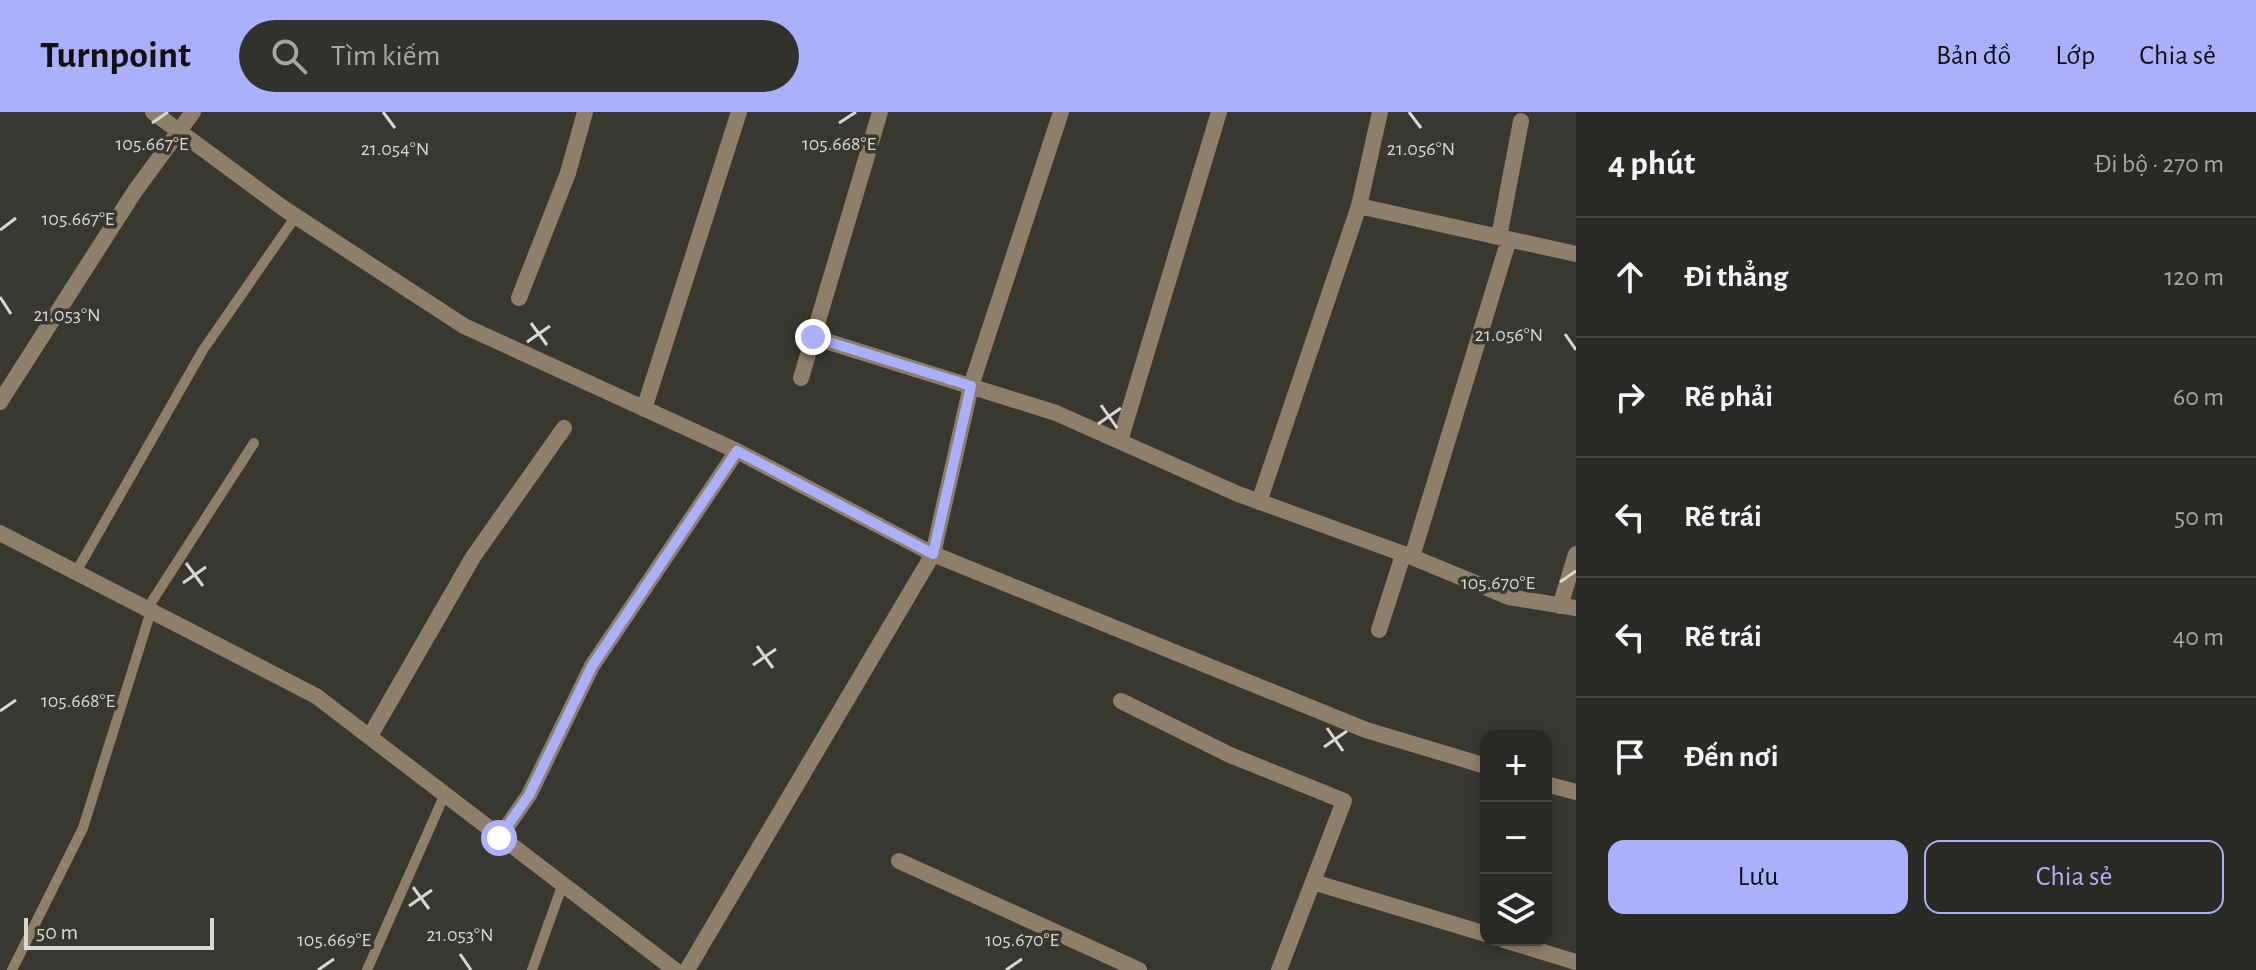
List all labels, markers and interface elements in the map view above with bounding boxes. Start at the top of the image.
search box [239,20,799,92]
icon: search [267,34,311,78]
text: Turnpoint [40,37,191,75]
text: Tìm kiếm [331,41,441,71]
text: Bản đồ [1936,42,2011,70]
text: Lớp [2055,42,2095,70]
text: Chia sẻ [2139,42,2216,70]
text: 105.667°E [115,134,189,154]
text: 105.668°E [802,134,876,154]
text: 21.054°N [361,139,429,159]
text: 21.056°N [1387,139,1455,159]
text: 4 phút [1608,147,1695,181]
text: Đi bộ · 270 m [2094,151,2224,177]
text: 105.667°E [41,209,115,229]
icon: ahead [1608,255,1652,299]
text: Đi thẳng [1684,262,1788,292]
text: 120 m [2164,264,2224,290]
text: 21.053°N [33,305,101,325]
route end [795,319,831,355]
text: 21.056°N [1475,325,1543,345]
icon: right [1608,375,1652,419]
text: Rẽ phải [1684,382,1773,412]
text: 60 m [2173,384,2224,410]
icon: left [1608,495,1652,539]
text: Rẽ trái [1684,502,1762,532]
text: 50 m [2174,504,2224,530]
text: 105.670°E [1461,573,1535,593]
icon: left [1608,615,1652,659]
text: Rẽ trái [1684,622,1762,652]
text: 40 m [2173,624,2224,650]
text: 105.668°E [41,691,115,711]
map controls [1480,730,1552,946]
button: + [1480,730,1552,802]
icon: arrive [1608,735,1652,779]
text: Đến nơi [1684,742,1778,772]
button: − [1480,802,1552,874]
route start [481,820,517,856]
button: Lưu [1608,840,1908,914]
button: Chia sẻ [1924,840,2224,914]
button: layers [1480,874,1552,946]
scale bar [24,914,214,950]
text: 50 m [36,921,78,943]
text: 21.053°N [426,925,494,945]
text: 105.669°E [297,930,371,950]
text: 105.670°E [985,930,1059,950]

